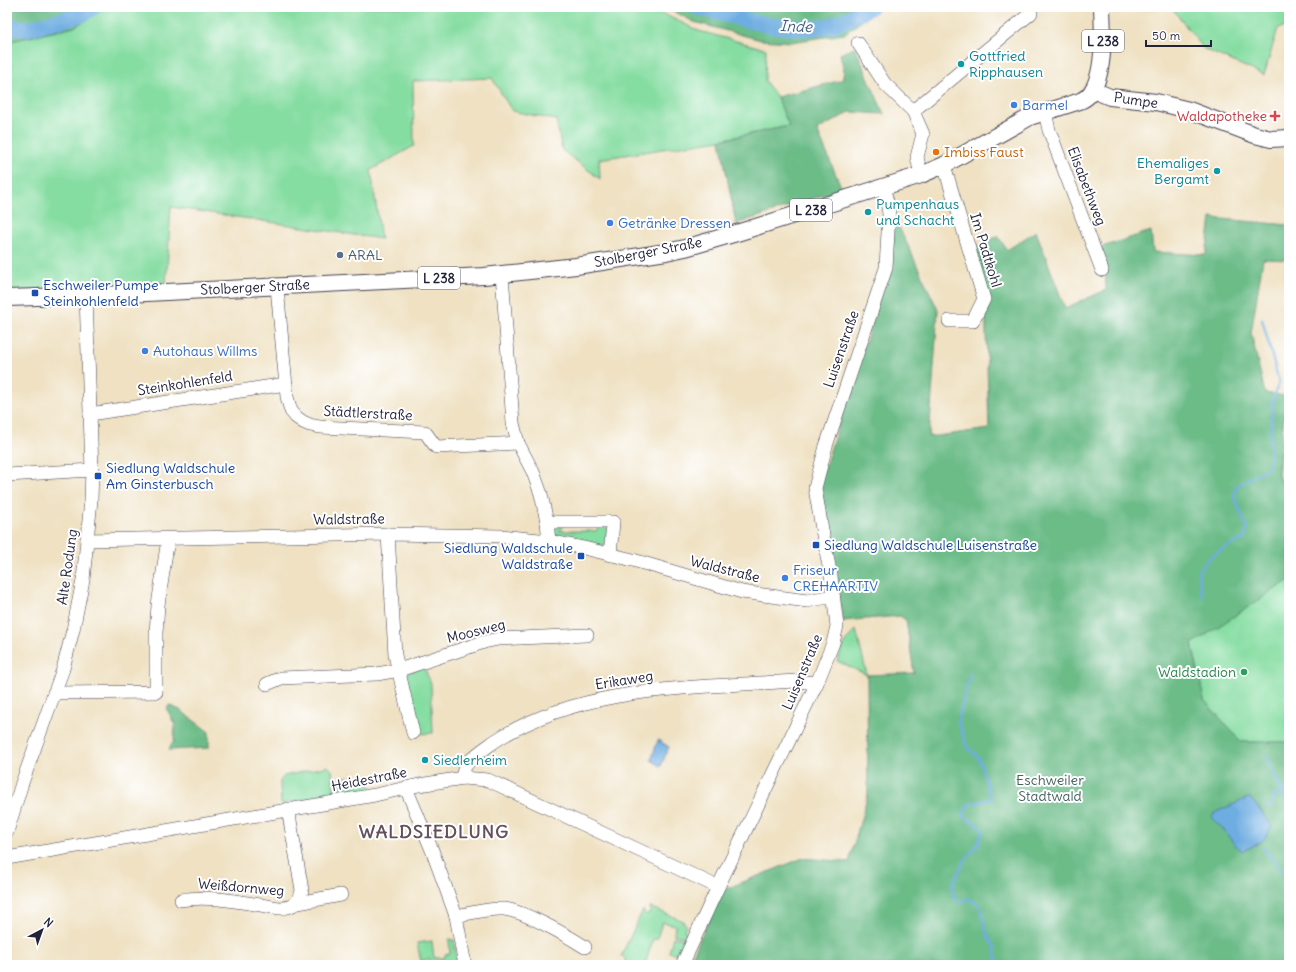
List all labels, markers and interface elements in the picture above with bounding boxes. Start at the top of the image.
water label: Inde [780,16,813,36]
scale bar [1146,22,1211,48]
text: 50 m [1152,28,1181,43]
road number: L 238 [1082,30,1124,52]
place label: Gottfried Ripphausen [969,47,1043,81]
marker: Gottfried Ripphausen [956,59,966,69]
street label: Pumpe [1113,88,1159,112]
place label: Barmel [1022,96,1068,114]
marker: Barmel [1009,100,1019,110]
place label: Waldapotheke [1177,107,1267,125]
marker: Waldapotheke [1270,111,1280,121]
place label: Imbiss Faust [944,143,1024,161]
street label: Elisabethweg [1064,144,1110,228]
marker: Imbiss Faust [931,147,941,157]
place label: Ehemaliges Bergamt [1137,154,1209,188]
marker: Ehemaliges Bergamt [1212,166,1222,176]
place label: Pumpenhaus und Schacht [876,195,959,229]
road number: L 238 [790,199,832,221]
marker: Pumpenhaus und Schacht [863,207,873,217]
street label: Im Padtkohl [966,211,1006,289]
place label: Getränke Dressen [618,214,731,232]
marker: Getränke Dressen [605,218,615,228]
street label: Stolberger Straße [593,233,703,271]
place label: ARAL [348,246,383,264]
marker: ARAL [335,250,345,260]
road number: L 238 [418,267,460,289]
street label: Stolberger Straße [200,275,310,299]
place label: Eschweiler Pumpe Steinkohlenfeld [43,276,159,310]
marker: Eschweiler Pumpe Steinkohlenfeld [30,288,40,298]
street label: Luisenstraße [819,308,863,390]
place label: Autohaus Willms [153,342,257,360]
marker: Autohaus Willms [140,346,150,356]
street label: Steinkohlenfeld [136,367,234,399]
street label: Städtlerstraße [323,402,413,424]
place label: Siedlung Waldschule Am Ginsterbusch [106,459,235,493]
marker: Siedlung Waldschule Am Ginsterbusch [93,471,103,481]
street label: Waldstraße [313,509,385,529]
street label: Alte Rodung [53,528,81,606]
place label: Siedlung Waldschule Luisenstraße [824,536,1037,554]
place label: Siedlung Waldschule Waldstraße [444,539,573,573]
marker: Siedlung Waldschule Luisenstraße [811,540,821,550]
marker: Siedlung Waldschule Waldstraße [576,551,586,561]
street label: Waldstraße [688,552,762,586]
place label: Friseur CREHAARTIV [793,561,878,595]
marker: Friseur CREHAARTIV [780,573,790,583]
street label: Moosweg [445,615,507,647]
street label: Luisenstraße [778,631,826,713]
place label: Waldstadion [1158,663,1236,681]
street label: Erikaweg [594,667,654,693]
marker: Waldstadion [1239,667,1249,677]
place label: Siedlerheim [433,751,507,769]
marker: Siedlerheim [420,755,430,765]
street label: Heidestraße [330,763,408,795]
park label: Eschweiler Stadtwald [1016,771,1084,805]
district label: WALDSIEDLUNG [359,820,509,843]
street label: Weißdornweg [197,874,285,900]
north arrow [22,910,62,950]
text: N [41,915,56,930]

